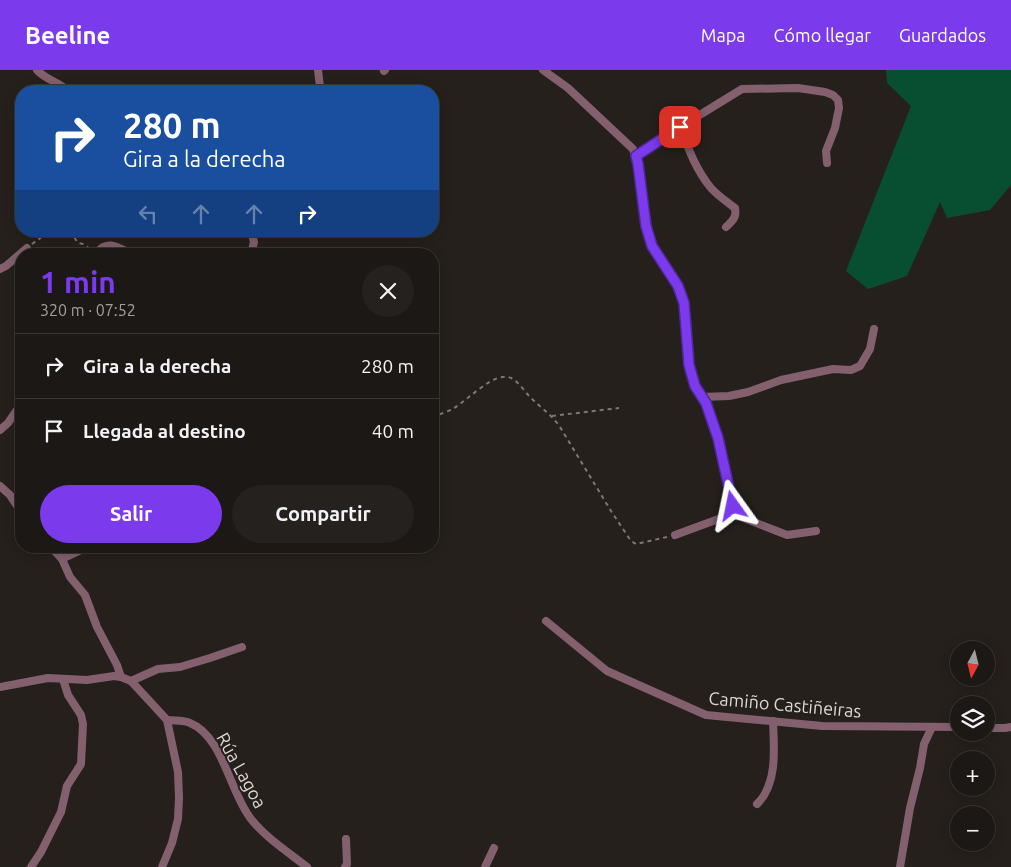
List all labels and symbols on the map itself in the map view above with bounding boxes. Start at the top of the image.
pin [659,106,701,148]
position arrow [706,479,758,531]
north arrow [950,641,995,686]
street label: Camiño Castiñeiras [708,687,862,721]
street label: Rúa Lagoa [213,729,271,811]

